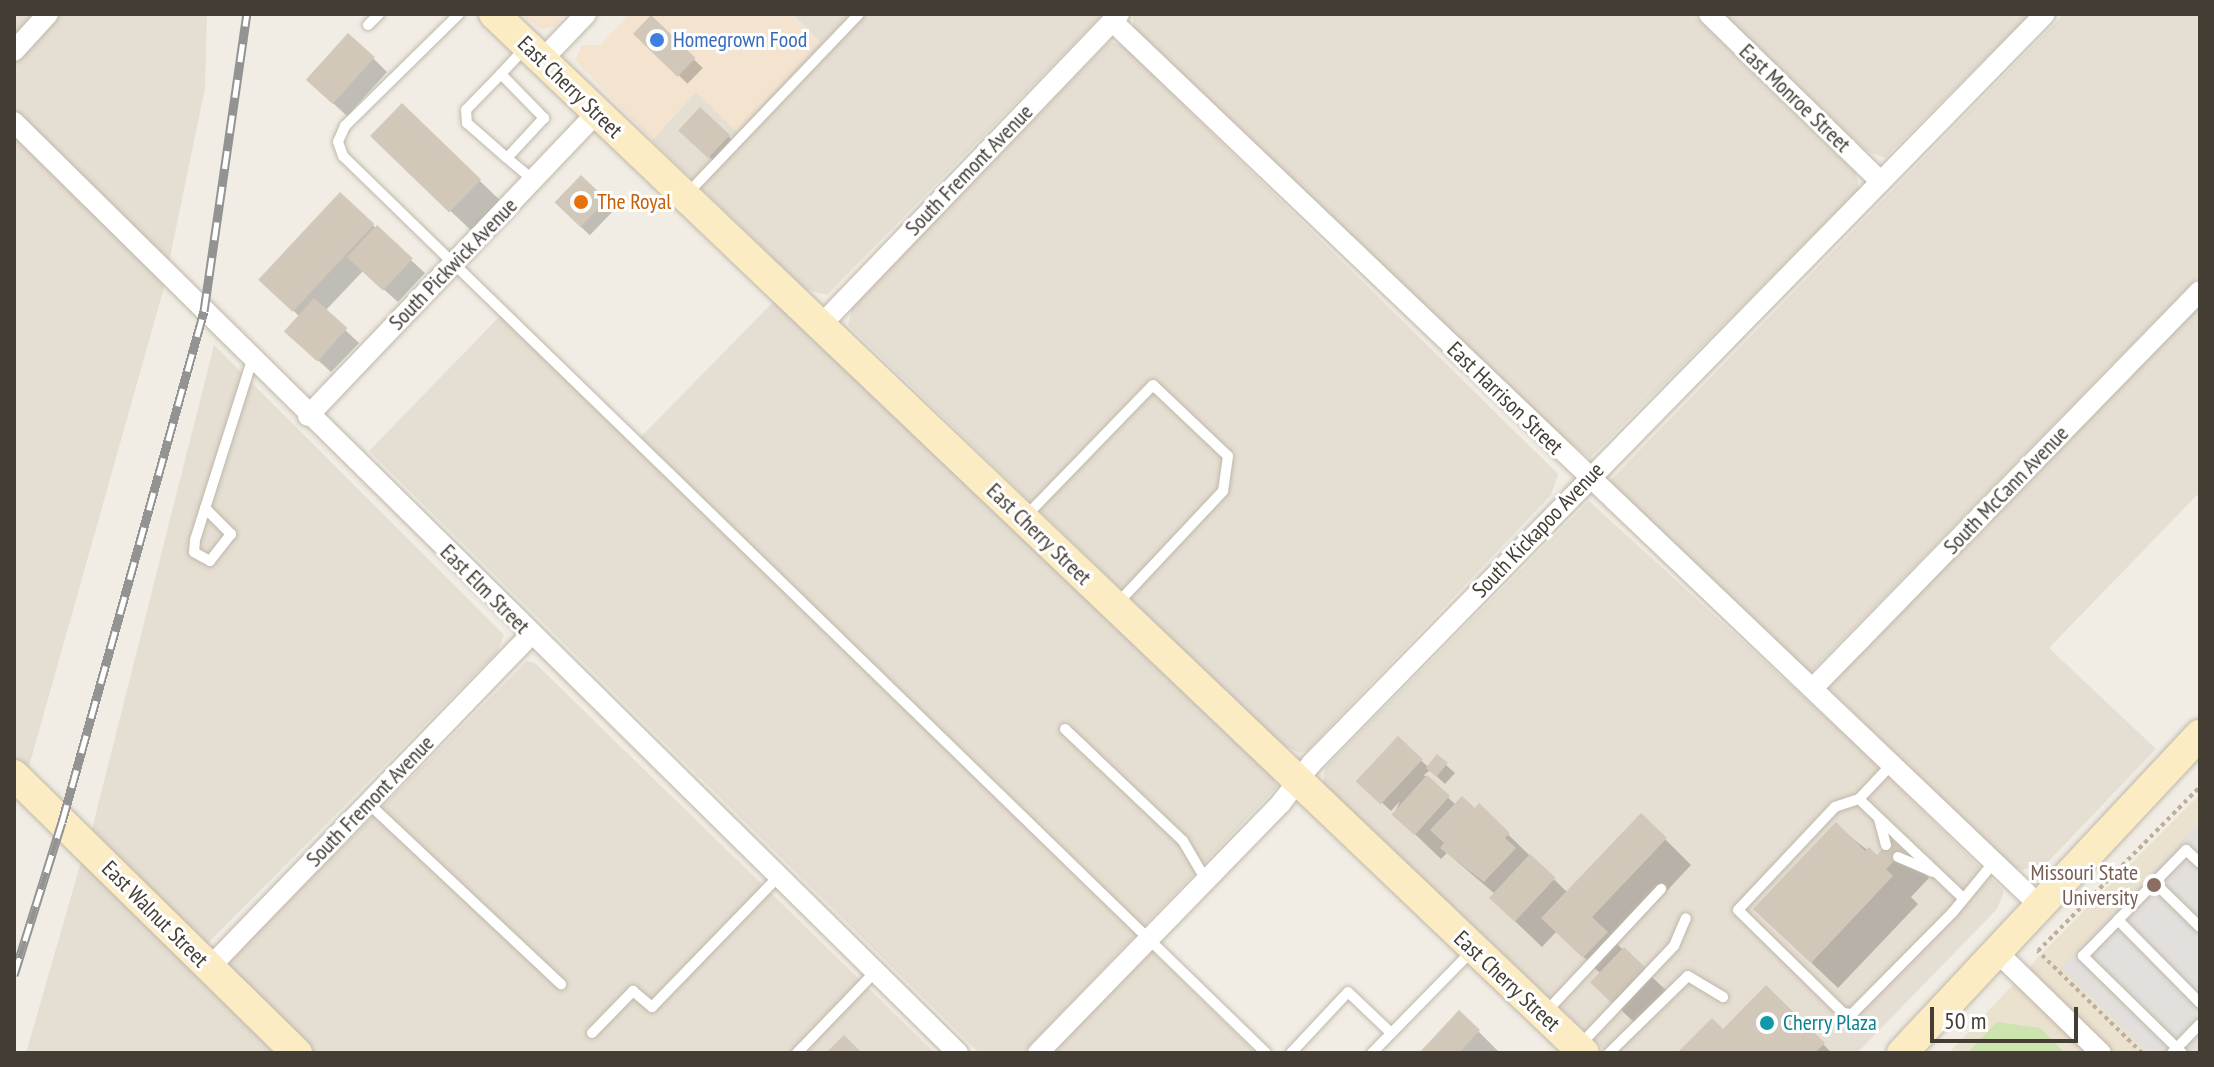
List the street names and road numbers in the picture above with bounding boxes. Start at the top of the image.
street label: East Cherry Street [512,30,628,144]
street label: East Monroe Street [1734,38,1856,158]
street label: South Fremont Avenue [899,99,1039,241]
street label: South Pickwick Avenue [383,192,523,336]
street label: East Harrison Street [1442,336,1568,460]
street label: South McCann Avenue [1938,420,2074,560]
street label: South Kickapoo Avenue [1466,457,1610,603]
street label: East Cherry Street [981,477,1097,591]
street label: East Elm Street [435,539,535,639]
street label: South Fremont Avenue [300,730,440,872]
street label: East Walnut Street [96,855,214,973]
street label: East Cherry Street [1448,925,1566,1037]

